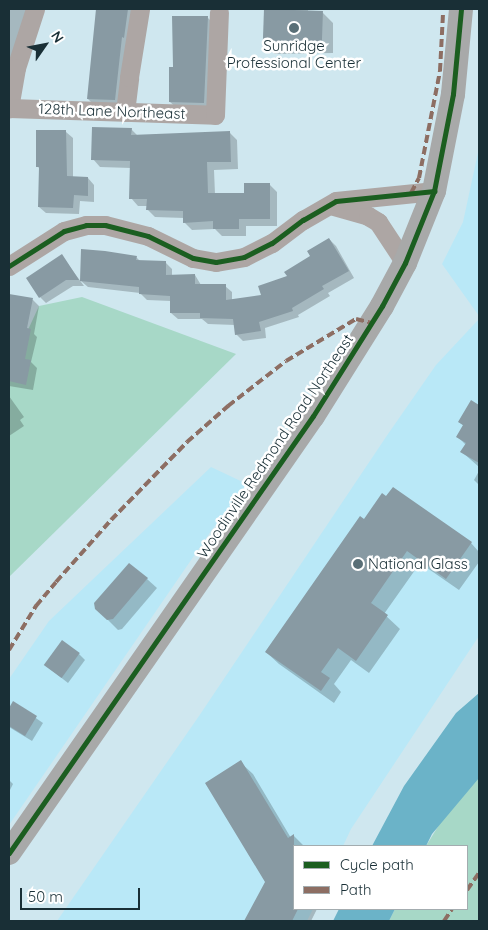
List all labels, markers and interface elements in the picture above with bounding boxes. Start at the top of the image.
north arrow [20,20,70,70]
marker: Sunridge Professional Center [288,22,300,34]
text: N [47,28,68,46]
place label: Sunridge Professional Center [227,36,361,71]
street label: 128th Lane Northeast [38,99,186,123]
street label: Woodinville Redmond Road Northeast [193,331,357,561]
place label: National Glass [368,555,468,573]
marker: National Glass [352,558,364,570]
legend [293,845,468,910]
text: Cycle path [340,855,414,874]
scale bar [22,878,142,910]
text: Path [340,880,372,899]
text: 50 m [28,887,63,906]

